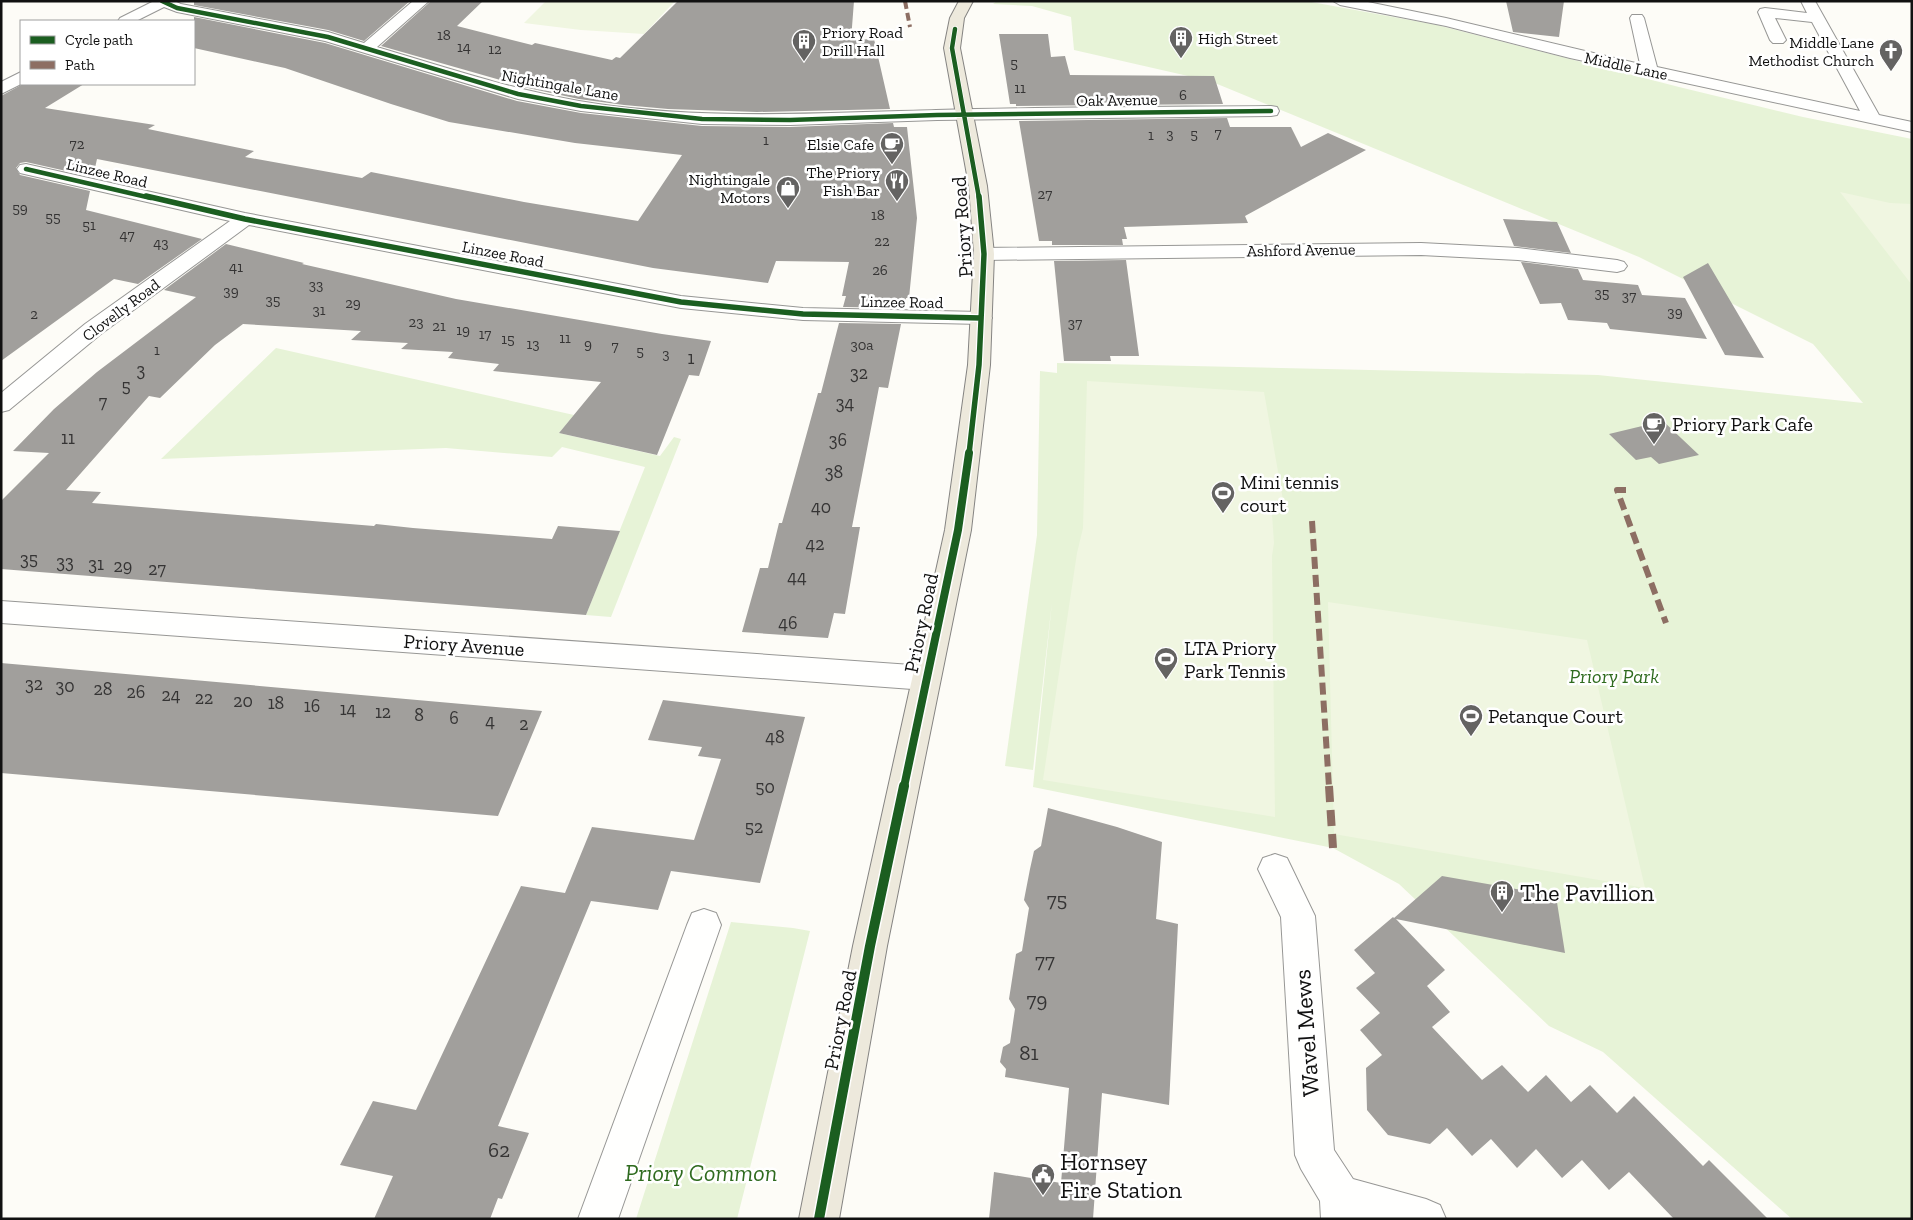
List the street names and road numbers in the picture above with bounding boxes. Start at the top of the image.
street label: Middle Lane [1583,48,1669,84]
street label: Nightingale Lane [500,65,620,105]
street label: Oak Avenue [1076,90,1158,110]
street label: Linzee Road [64,154,150,192]
street label: Priory Road [946,176,978,278]
street label: Linzee Road [461,237,546,271]
street label: Ashford Avenue [1246,240,1356,260]
street label: Clovelly Road [79,275,164,345]
street label: Linzee Road [860,292,944,312]
street label: Priory Road [899,571,943,675]
street label: Priory Avenue [403,629,525,661]
street label: Priory Road [819,968,861,1072]
street label: Wavel Mews [1287,968,1325,1098]

